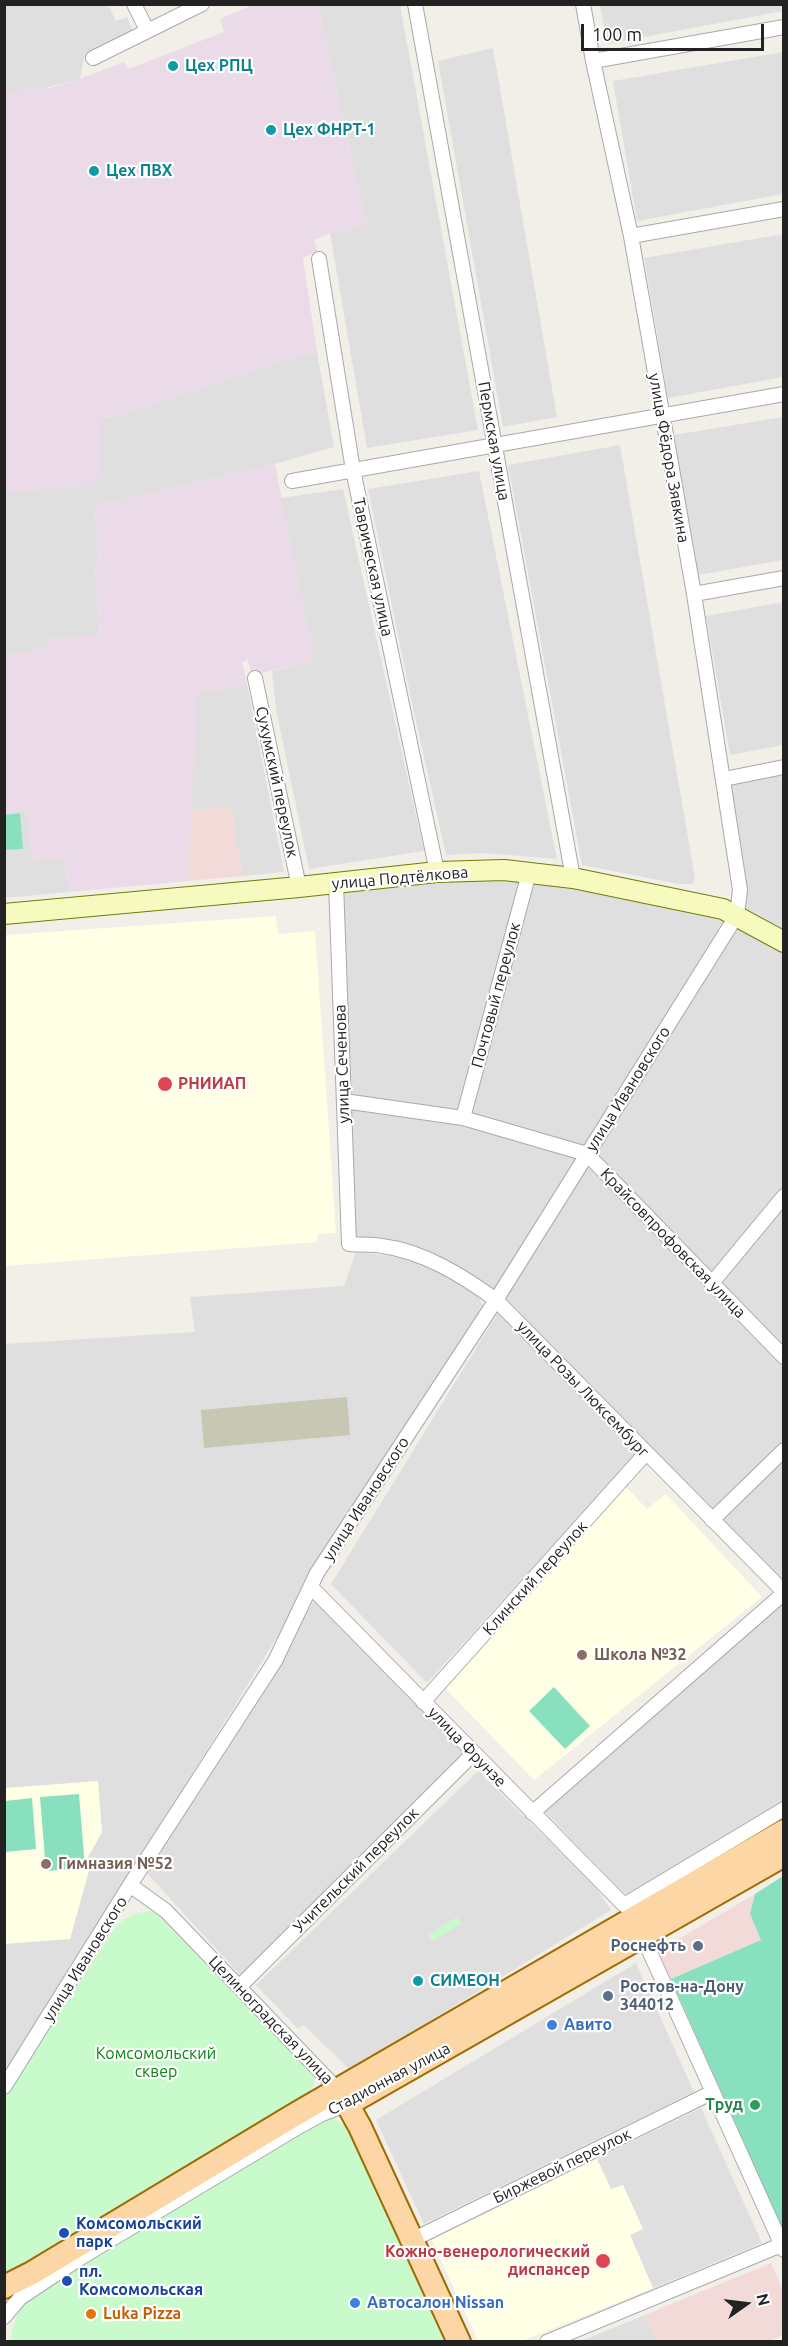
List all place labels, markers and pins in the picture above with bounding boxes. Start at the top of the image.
place label: Цех РПЦ [185,56,253,76]
marker: Цех РПЦ [166,59,180,73]
place label: Цех ФНРТ-1 [283,120,376,140]
marker: Цех ФНРТ-1 [264,123,278,137]
place label: Цех ПВХ [106,161,172,181]
marker: Цех ПВХ [87,164,101,178]
place label: РНИИАП [178,1074,246,1094]
marker: РНИИАП [156,1075,174,1093]
place label: Школа №32 [594,1645,687,1665]
marker: Школа №32 [575,1648,589,1662]
place label: Гимназия №52 [58,1854,173,1874]
marker: Гимназия №52 [39,1857,53,1871]
place label: Роснефть [611,1936,686,1956]
marker: Роснефть [691,1939,705,1953]
place label: СИМЕОН [430,1971,500,1991]
marker: СИМЕОН [411,1974,425,1988]
place label: Ростов-на-Дону 344012 [620,1977,744,2015]
marker: Ростов-на-Дону 344012 [601,1989,615,2003]
place label: Авито [564,2015,612,2035]
marker: Авито [545,2018,559,2032]
place label: Труд [705,2095,743,2115]
marker: Труд [748,2098,762,2112]
place label: Комсомольский парк [76,2214,202,2252]
marker: Комсомольский парк [57,2226,71,2240]
place label: Кожно-венерологический диспансер [385,2242,590,2280]
marker: Кожно-венерологический диспансер [594,2252,612,2270]
place label: пл. Комсомольская [79,2262,203,2300]
marker: пл. Комсомольская [60,2274,74,2288]
place label: Автосалон Nissan [367,2293,504,2313]
marker: Автосалон Nissan [348,2296,362,2310]
place label: Luka Pizza [103,2304,181,2324]
marker: Luka Pizza [84,2307,98,2321]

